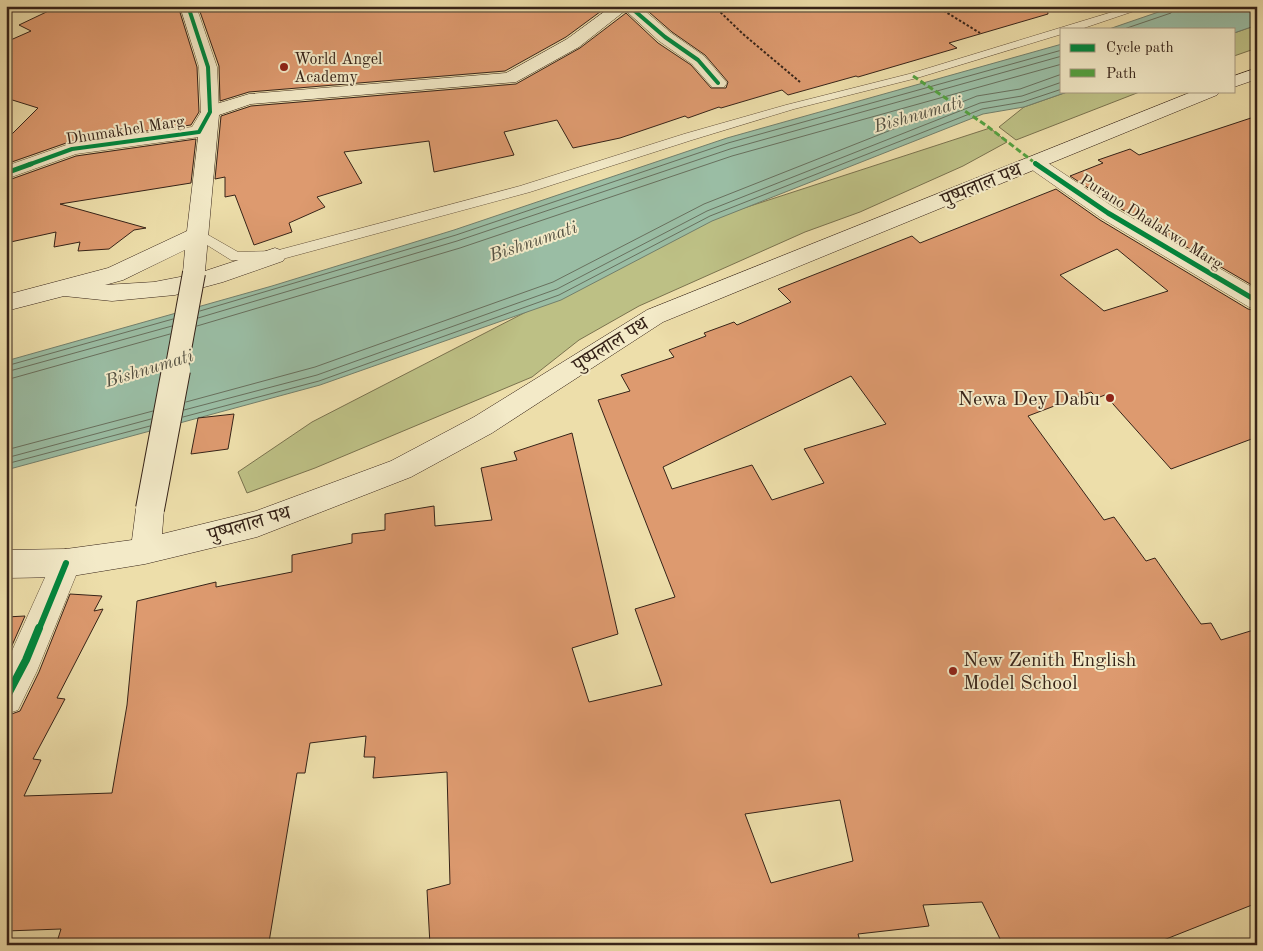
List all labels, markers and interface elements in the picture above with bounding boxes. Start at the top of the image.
legend [1060,28,1236,92]
text: Cycle path [1106,41,1174,56]
place label: World Angel Academy [294,52,382,86]
marker: World Angel Academy [278,61,290,73]
text: Path [1106,67,1136,82]
water label: Bishnumati [871,94,965,137]
street label: Dhumakhel Marg [65,114,186,148]
street label: पुष्पलाल पथ [938,160,1027,213]
street label: Purano Dhalakwo Marg [1077,172,1226,273]
water label: Bishnumati [486,219,580,266]
street label: पुष्पलाल पथ [569,314,655,379]
water label: Bishnumati [102,347,196,391]
place label: Newa Dey Dabu [958,390,1100,410]
marker: Newa Dey Dabu [1104,392,1116,404]
street label: पुष्पलाल पथ [205,503,295,548]
place label: New Zenith English Model School [963,651,1137,694]
marker: New Zenith English Model School [947,665,959,677]

